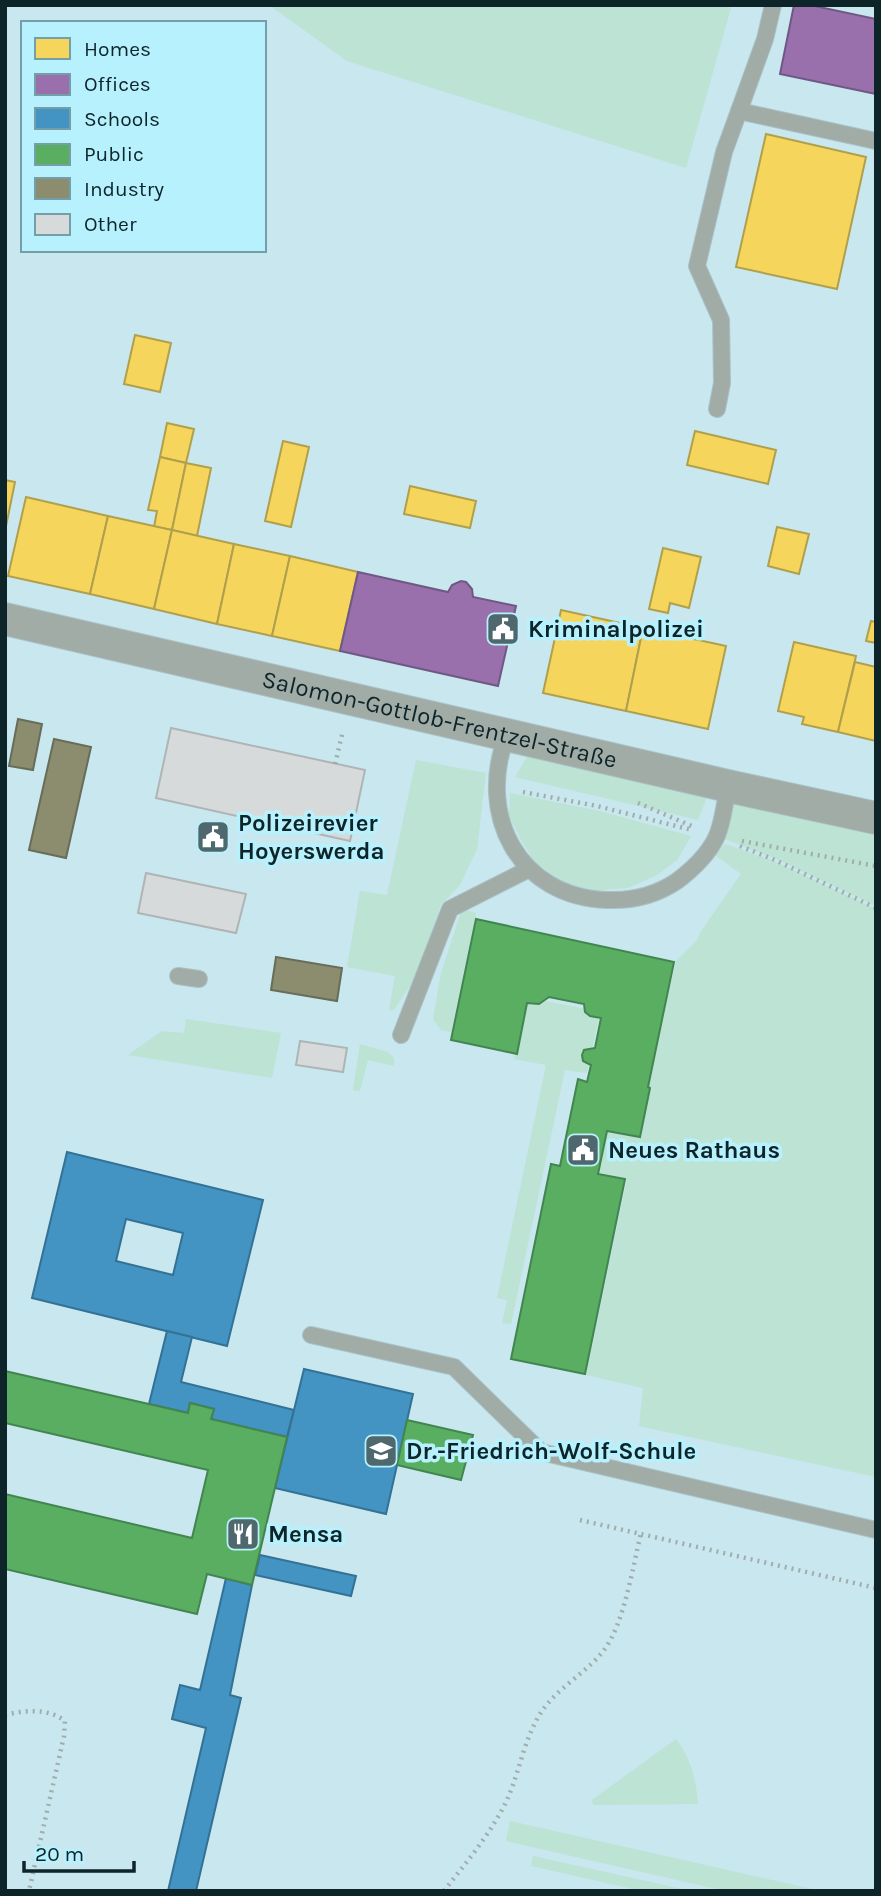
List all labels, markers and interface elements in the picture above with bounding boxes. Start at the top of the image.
legend [21,21,266,252]
text: Homes [84,37,151,61]
text: Offices [84,72,151,96]
text: Schools [84,107,160,131]
text: Public [84,142,144,166]
text: Industry [84,177,164,201]
text: Other [84,212,137,236]
public building icon: Kriminalpolizei [484,610,522,648]
place label: Kriminalpolizei [528,615,704,643]
street label: Salomon-Gottlob-Frentzel-Straße [259,665,620,774]
place label: Polizeirevier Hoyerswerda [238,809,385,865]
public building icon: Polizeirevier Hoyerswerda [194,818,232,856]
public building icon: Neues Rathaus [564,1131,602,1169]
place label: Neues Rathaus [608,1136,780,1164]
school or university icon: Dr.-Friedrich-Wolf-Schule [362,1432,400,1470]
place label: Dr.-Friedrich-Wolf-Schule [406,1437,696,1465]
restaurant icon: Mensa [224,1515,262,1553]
place label: Mensa [268,1520,343,1548]
scale bar [24,1829,135,1873]
text: 20 m [35,1842,84,1866]

